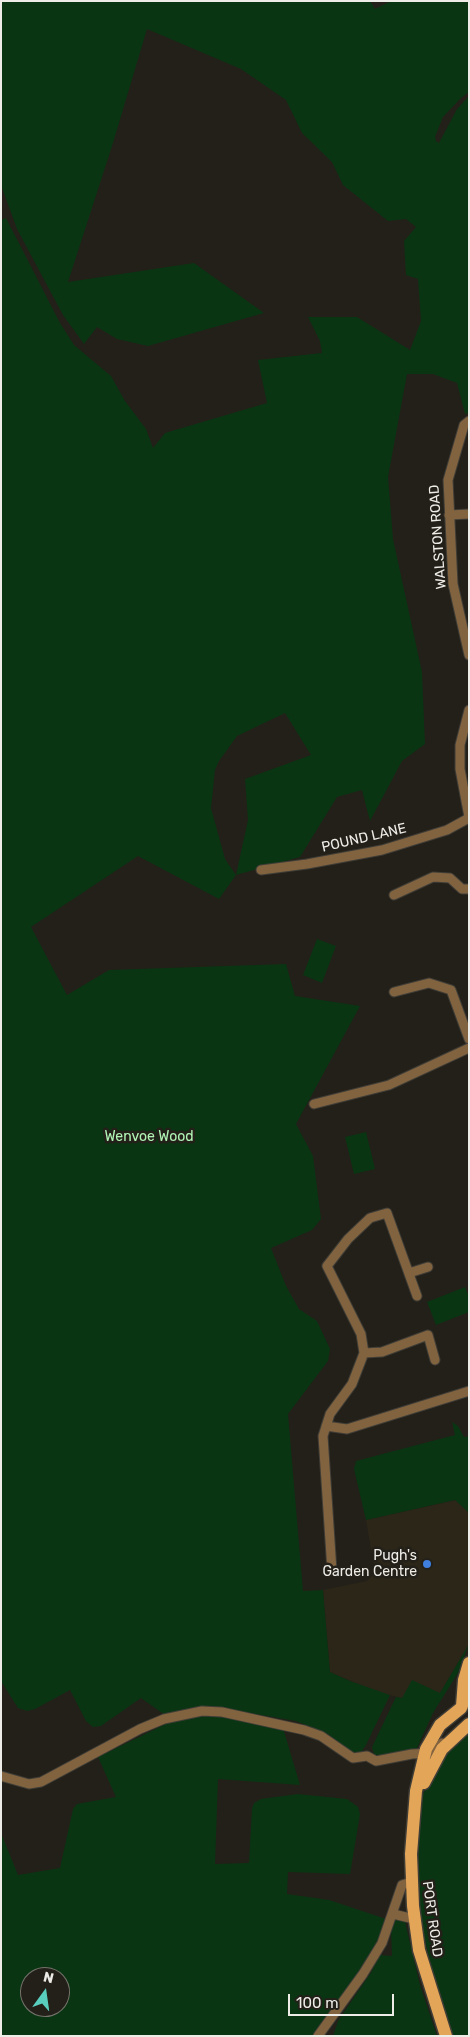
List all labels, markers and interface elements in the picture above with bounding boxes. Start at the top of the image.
street label: WALSTON ROAD [426,484,450,590]
street label: POUND LANE [320,820,408,856]
park label: Wenvoe Wood [104,1129,194,1145]
place label: Pugh's Garden Centre [322,1548,417,1580]
marker: Pugh's Garden Centre [421,1558,433,1570]
street label: PORT ROAD [418,1880,446,1958]
north arrow [20,1967,70,2017]
text: N [42,1968,55,1987]
scale bar [290,1984,396,2016]
text: 100 m [296,1994,338,2012]

